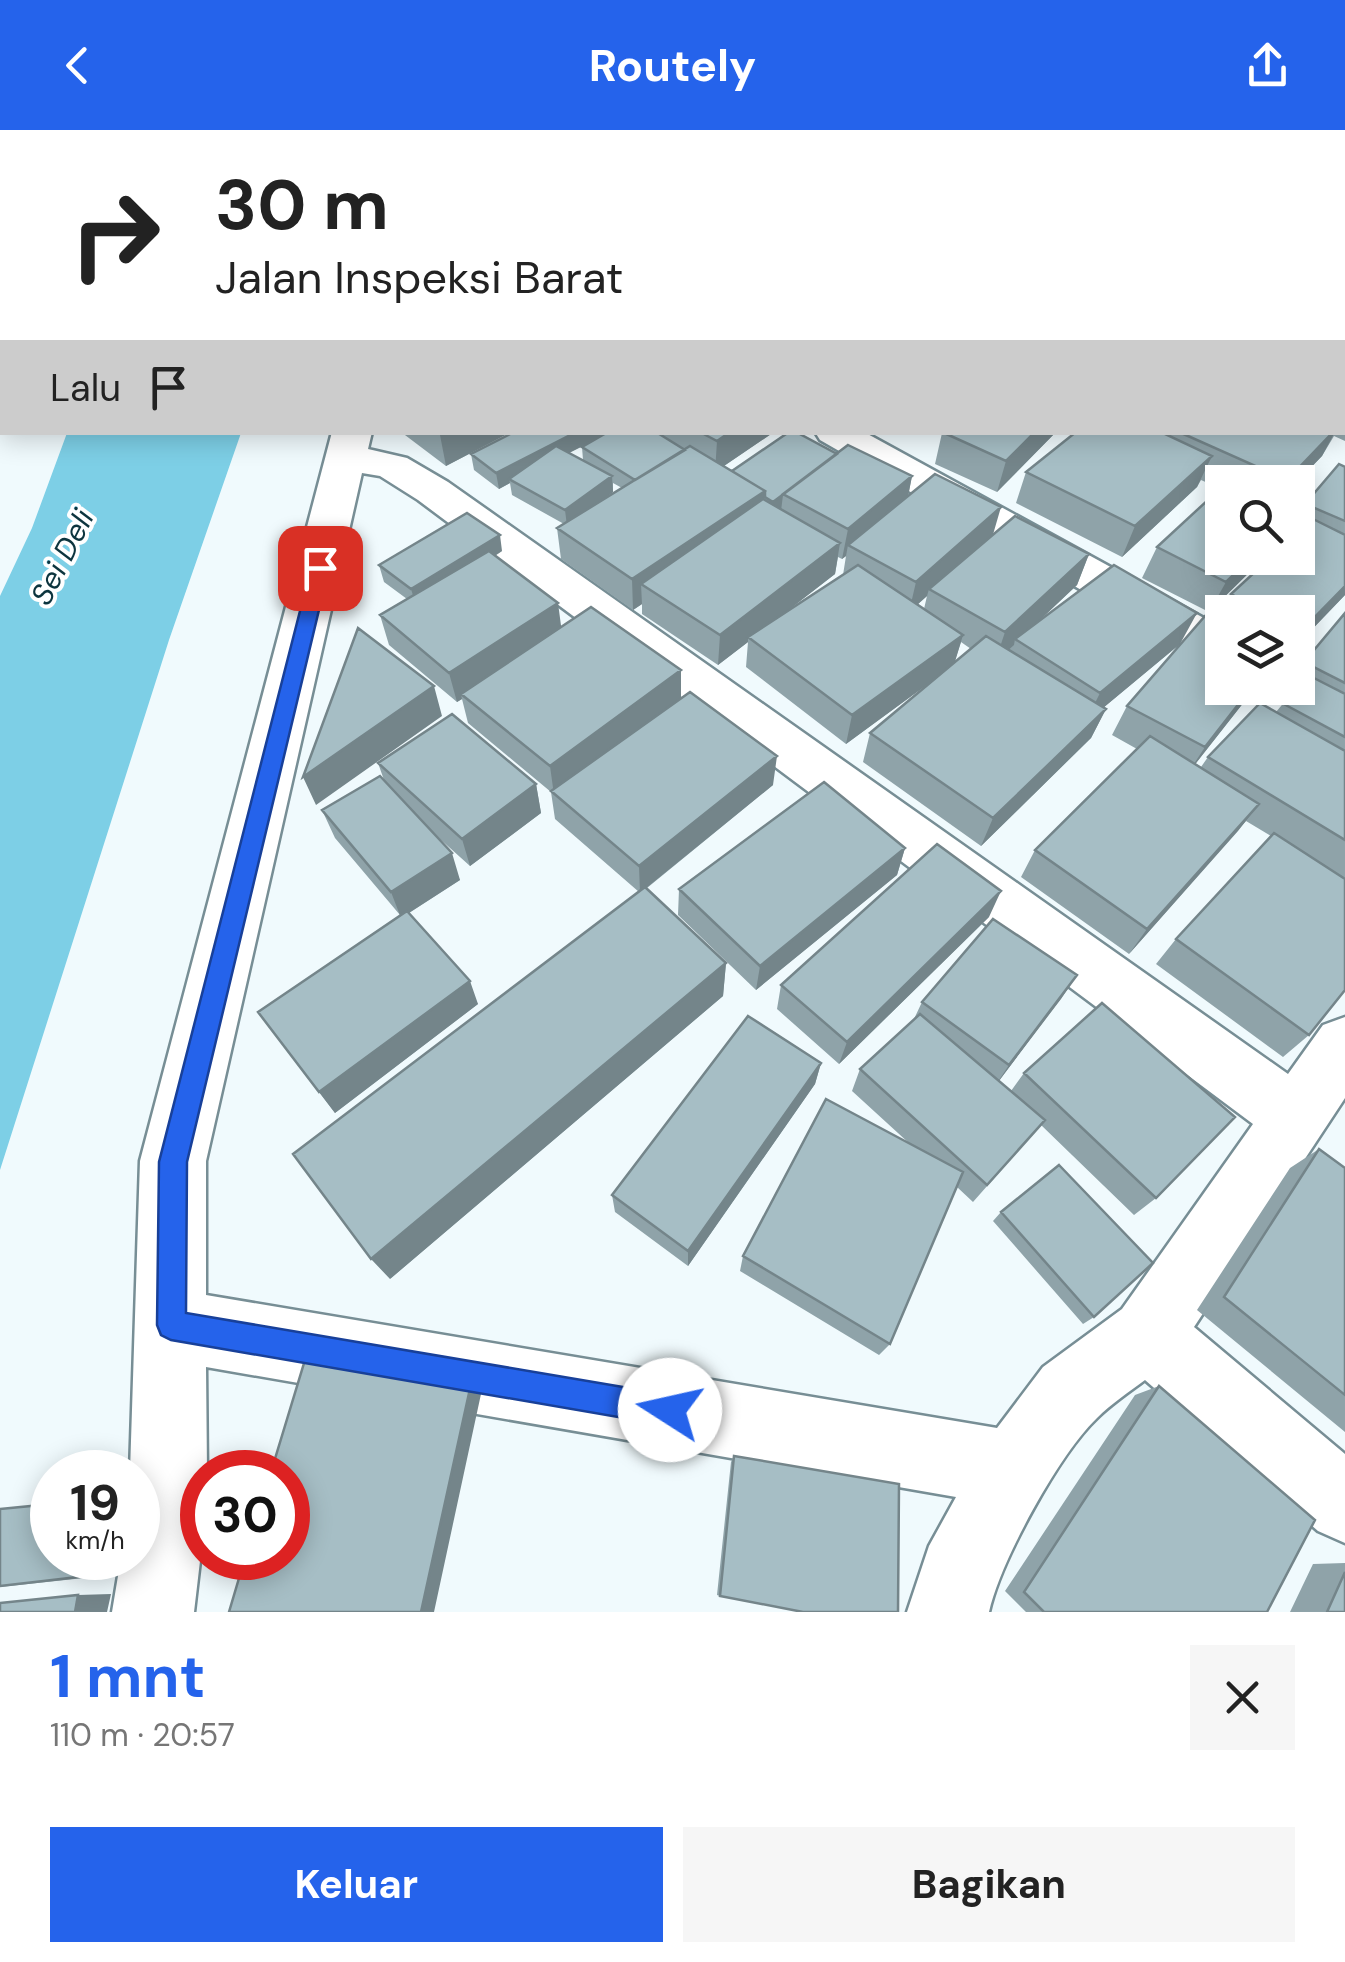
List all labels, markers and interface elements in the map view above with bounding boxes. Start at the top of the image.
text: Routely [589,36,756,95]
icon: back [50,38,105,93]
icon: share [1240,38,1295,93]
text: 30 m [215,160,389,251]
icon: right [50,170,180,300]
text: Jalan Inspeksi Barat [215,248,624,307]
icon: arrive [141,360,196,415]
text: Lalu [50,363,121,413]
map controls [1205,465,1315,705]
button: search [1205,465,1315,575]
water label: Sei Deli [21,502,103,611]
pin [278,526,363,611]
icon: arrive [293,541,348,596]
button: layers [1205,595,1315,705]
position arrow [618,1358,722,1462]
speed limit sign: 30 [180,1450,310,1580]
text: 19 [70,1470,120,1536]
text: km/h [65,1524,125,1557]
text: 1 mnt [50,1637,205,1716]
button: close [1190,1645,1295,1750]
text: 110 m · 20:57 [50,1714,235,1756]
button: Keluar [50,1827,663,1942]
button: Bagikan [683,1827,1295,1942]

